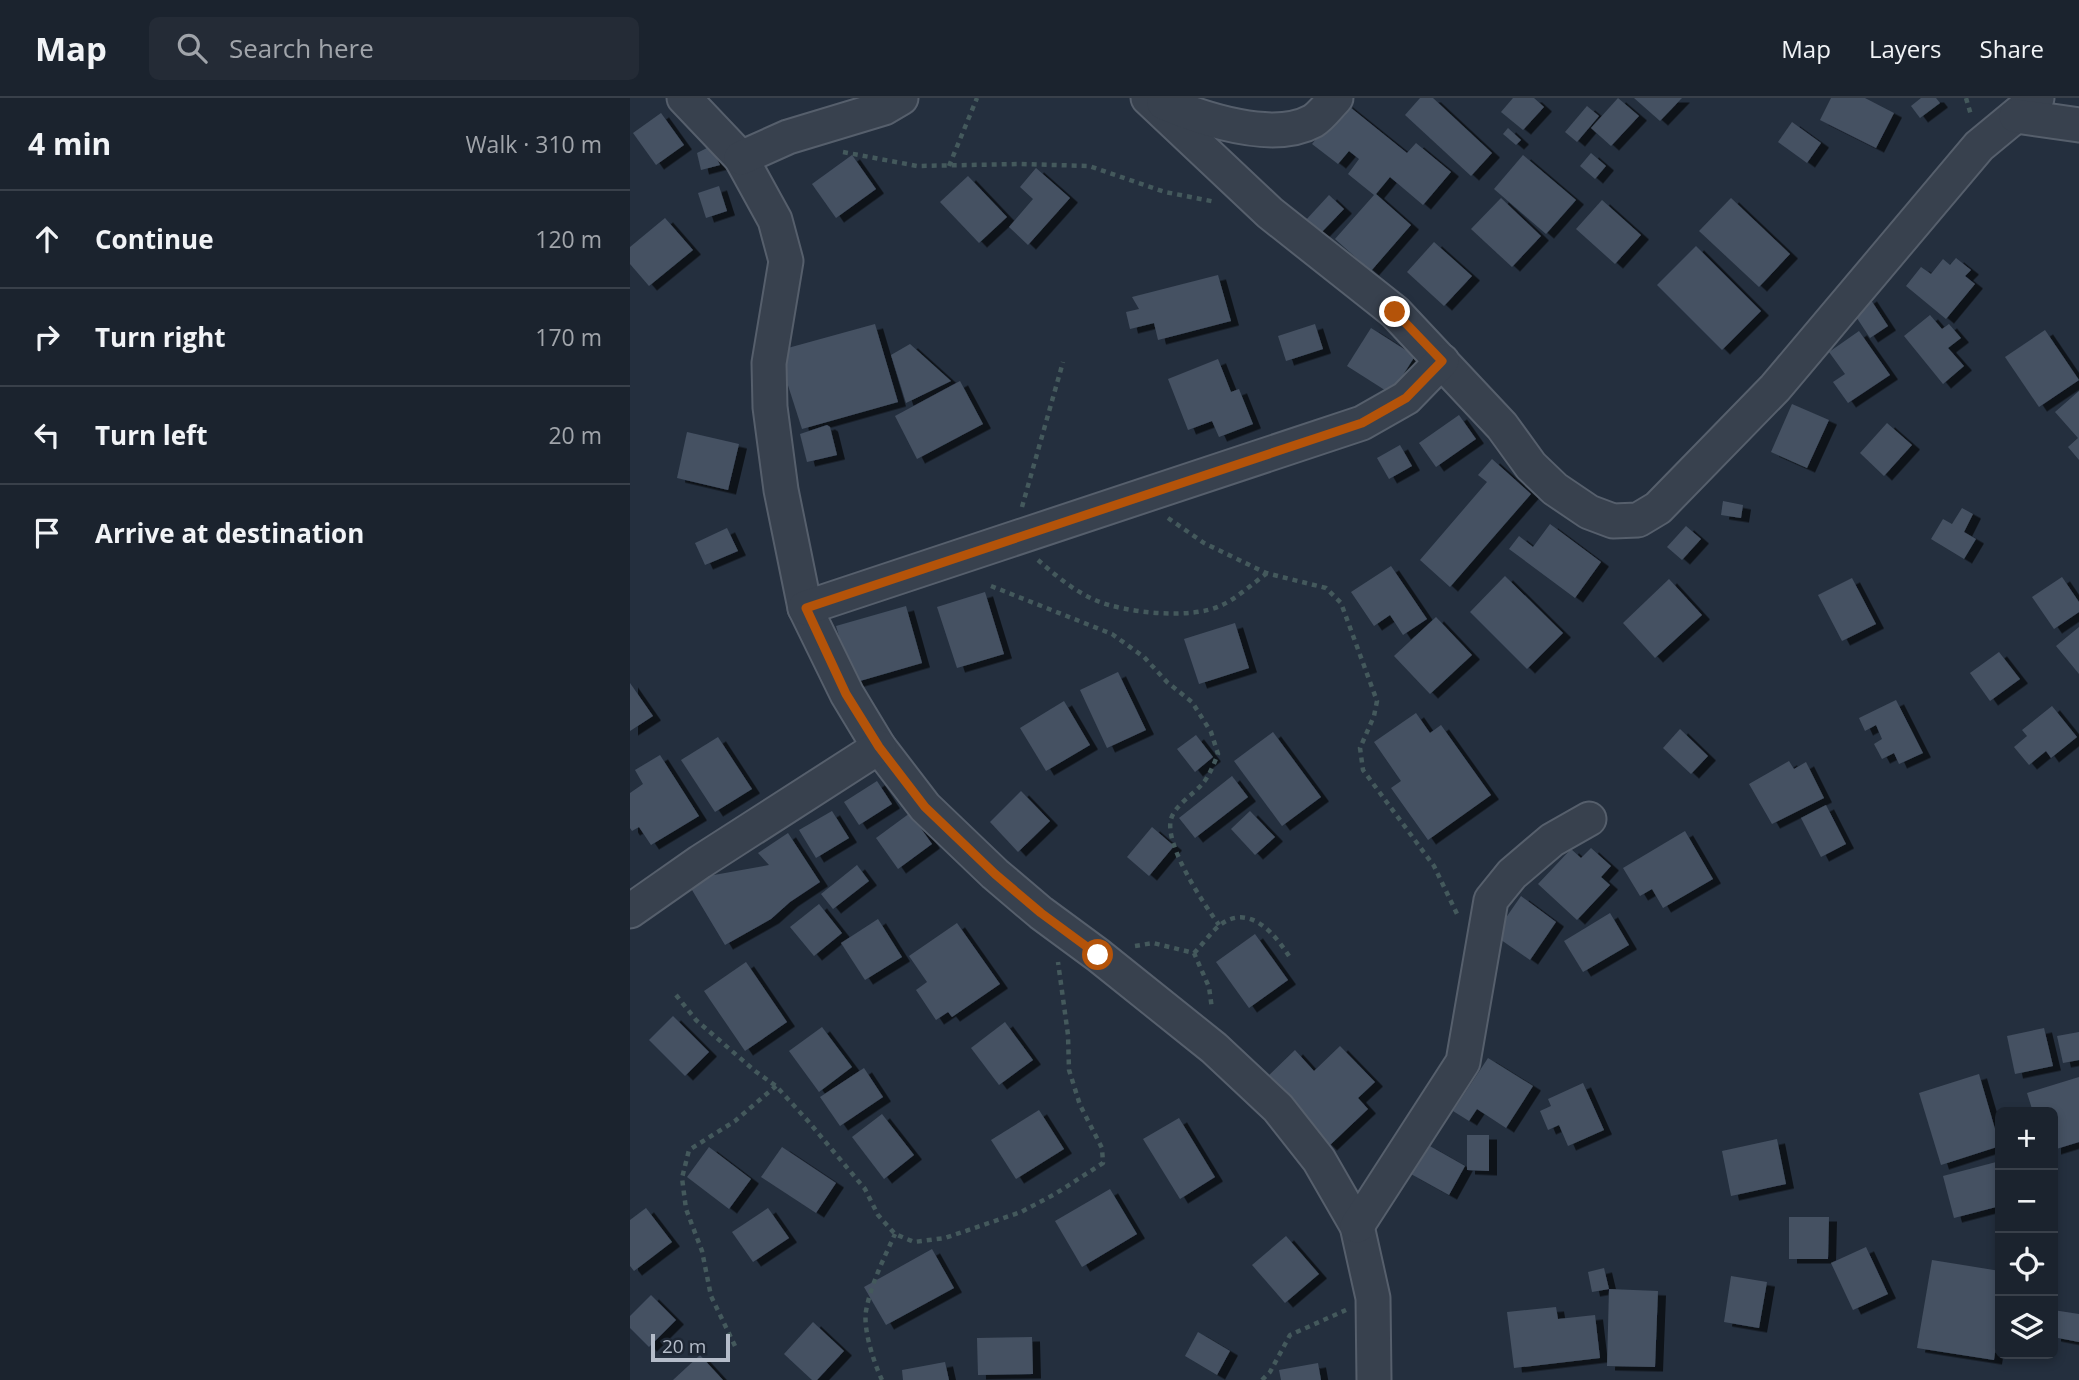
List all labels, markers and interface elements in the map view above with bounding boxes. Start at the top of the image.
search box [149,17,639,80]
text: Map [35,26,107,71]
icon: search [173,29,211,67]
text: Search here [229,30,374,66]
text: Map [1781,32,1831,65]
text: Layers [1869,32,1942,65]
text: Share [1980,32,2044,65]
text: 4 min [28,123,111,164]
text: Walk · 310 m [465,128,602,160]
icon: ahead [28,220,66,258]
text: Continue [95,221,214,257]
text: 120 m [535,223,602,255]
route end [1379,296,1410,327]
icon: right [28,318,66,356]
text: Turn right [95,319,226,355]
text: 170 m [535,321,602,353]
icon: left [28,416,66,454]
text: Turn left [95,417,207,453]
text: 20 m [548,419,602,451]
icon: arrive [28,514,66,552]
text: Arrive at destination [95,515,364,551]
route start [1082,939,1113,970]
map controls [1995,1107,2058,1359]
button: + [1995,1107,2058,1170]
button: − [1995,1170,2058,1233]
button: locate [1995,1233,2058,1296]
button: layers [1995,1296,2058,1359]
scale bar [651,1331,730,1363]
text: 20 m [662,1333,706,1359]

